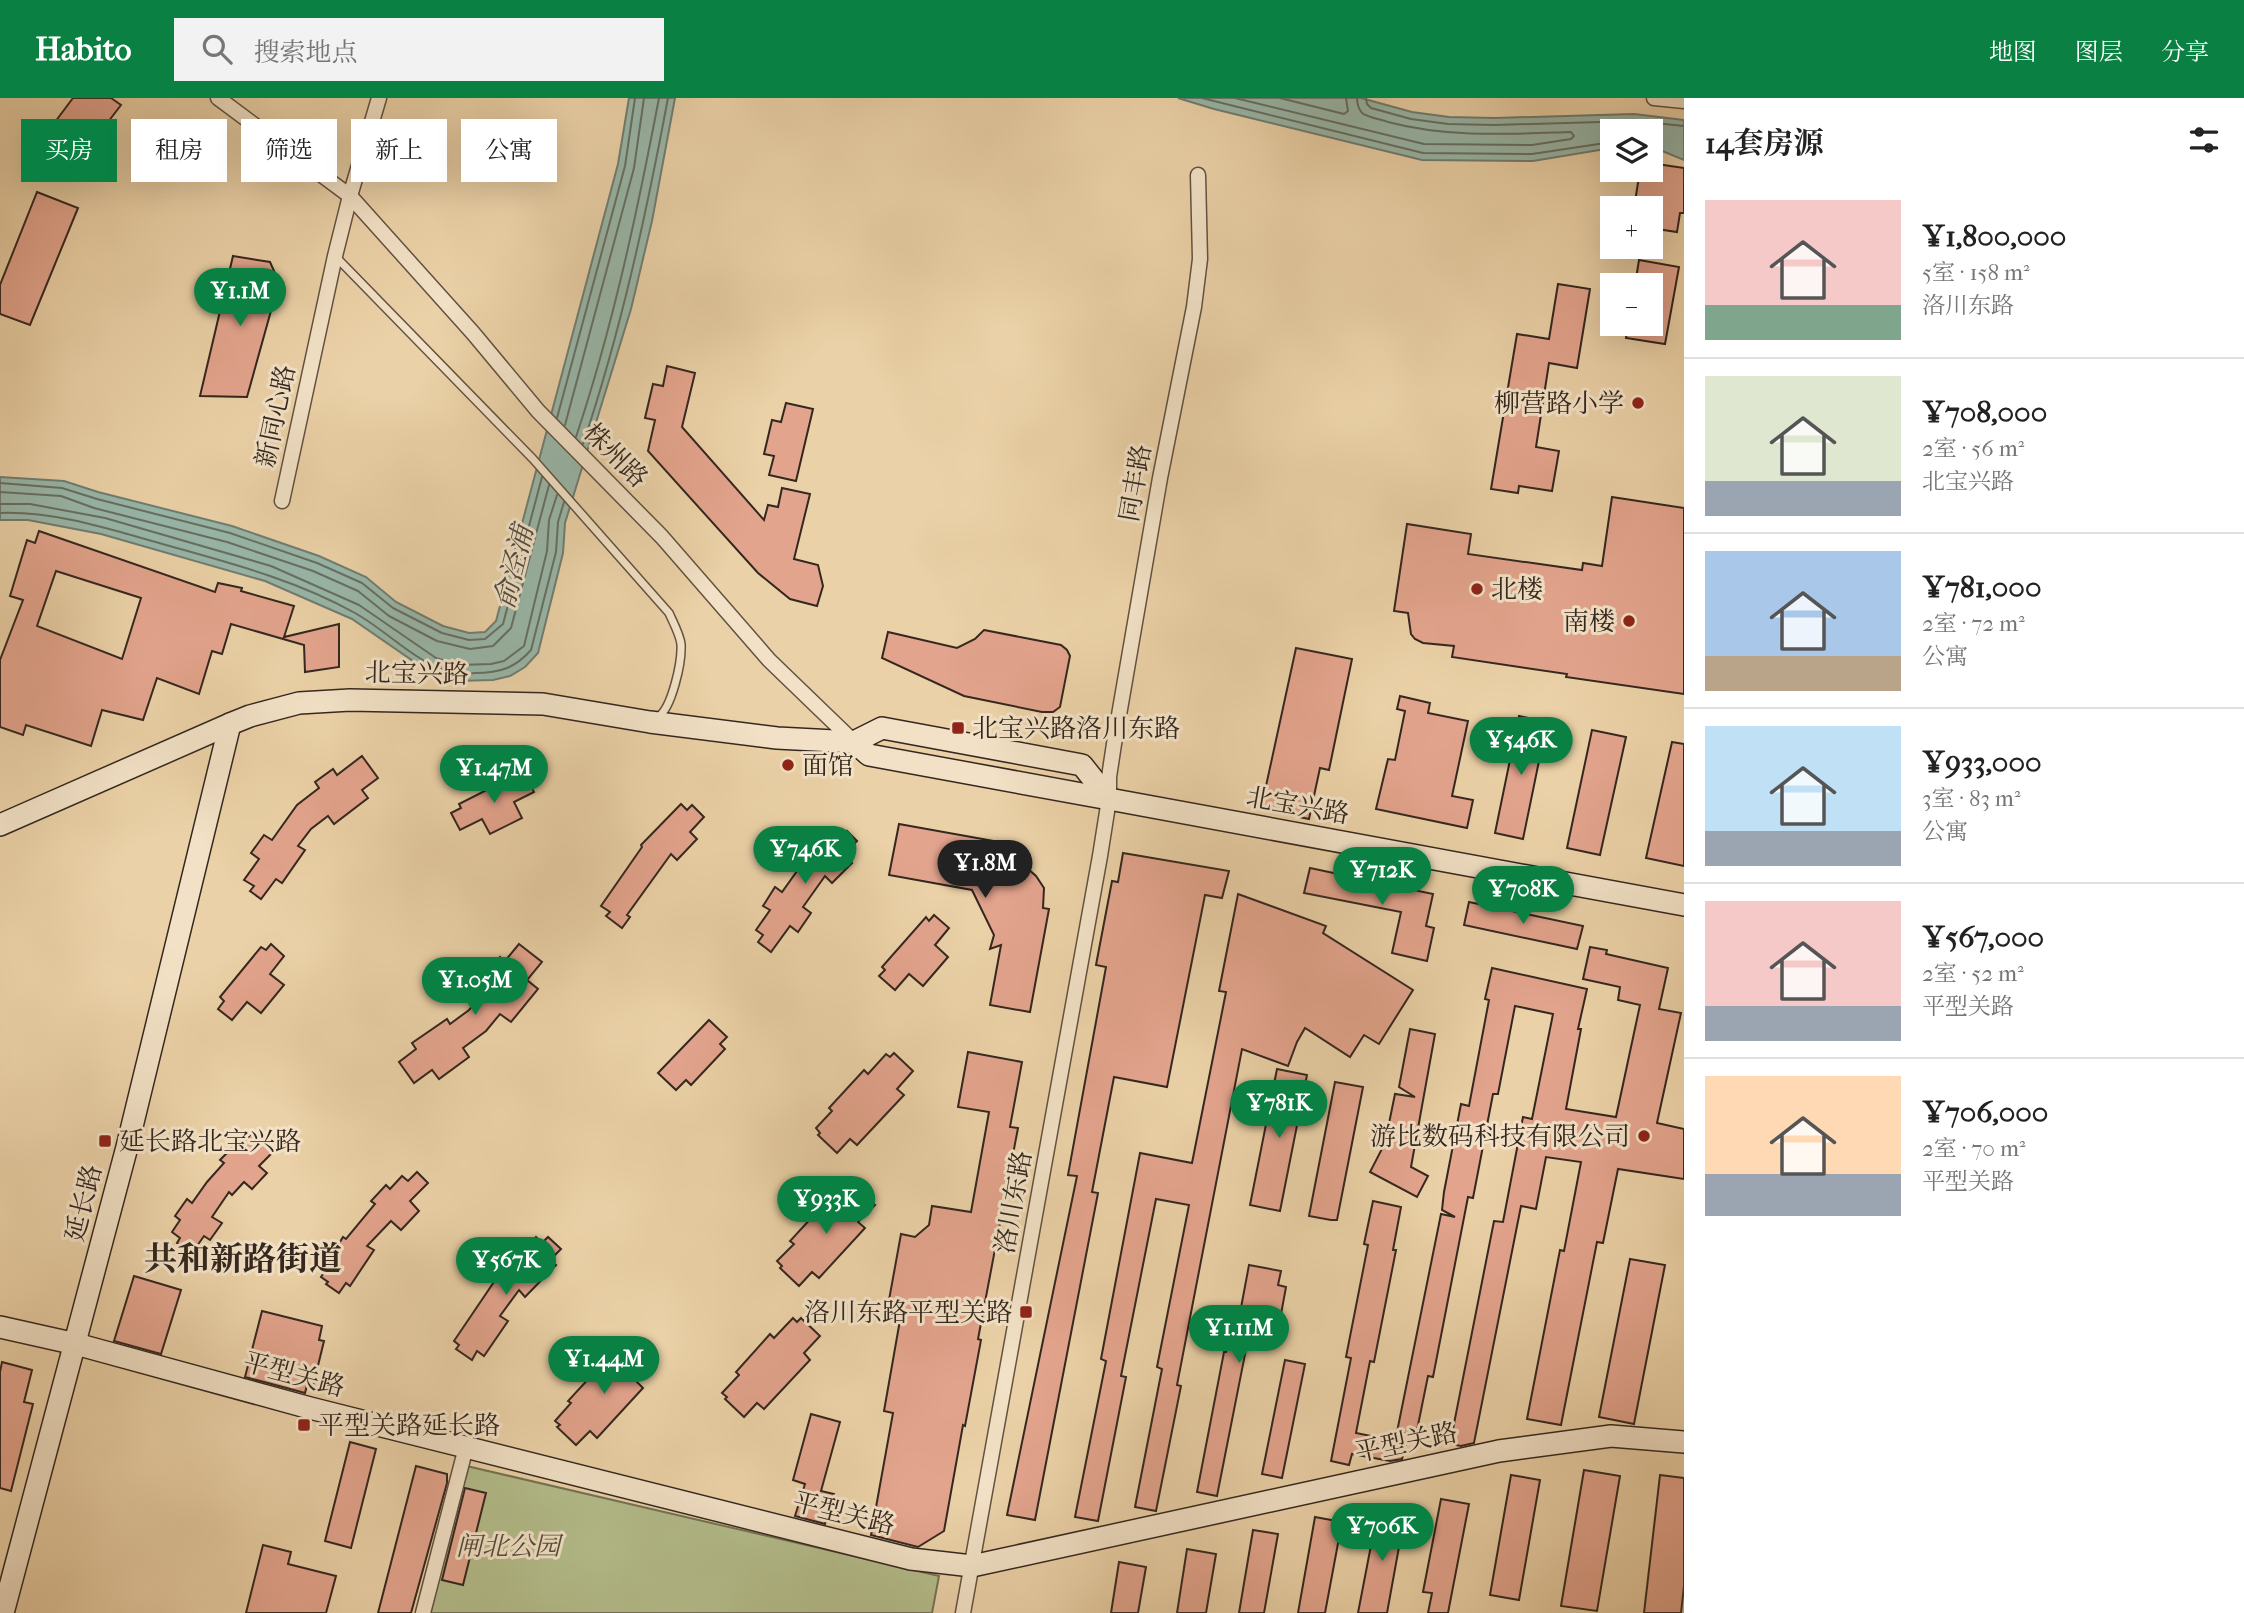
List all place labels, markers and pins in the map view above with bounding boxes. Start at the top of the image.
pin: ¥1.1M [191,268,289,328]
place label: 柳营路小学 [1494,388,1624,419]
marker: 柳营路小学 [1630,395,1646,411]
place label: 北楼 [1491,574,1543,605]
marker: 北楼 [1469,581,1485,597]
place label: 南楼 [1563,606,1615,637]
marker: 南楼 [1621,613,1637,629]
place label: 北宝兴路洛川东路 [972,713,1180,744]
pin: ¥546K [1472,718,1570,777]
marker: 北宝兴路洛川东路 [950,720,966,736]
pin: ¥1.47M [437,746,551,805]
place label: 面馆 [802,750,854,781]
marker: 面馆 [780,757,796,773]
pin: ¥746K [756,826,854,886]
pin: ¥1.8M [936,840,1034,900]
pin: ¥712K [1333,848,1431,907]
pin: ¥708K [1474,866,1572,926]
pin: ¥1.05M [418,958,532,1017]
pin: ¥781K [1230,1080,1328,1140]
place label: 游比数码科技有限公司 [1370,1121,1630,1152]
place label: 延长路北宝兴路 [119,1126,301,1157]
marker: 游比数码科技有限公司 [1636,1128,1652,1144]
marker: 延长路北宝兴路 [97,1133,113,1149]
pin: ¥933K [777,1176,875,1236]
pin: ¥567K [457,1238,555,1297]
place label: 洛川东路平型关路 [804,1297,1012,1328]
marker: 洛川东路平型关路 [1018,1304,1034,1320]
pin: ¥1.11M [1182,1306,1296,1365]
pin: ¥1.44M [547,1336,661,1396]
place label: 平型关路延长路 [318,1410,500,1441]
marker: 平型关路延长路 [296,1417,312,1433]
pin: ¥706K [1333,1504,1431,1563]

